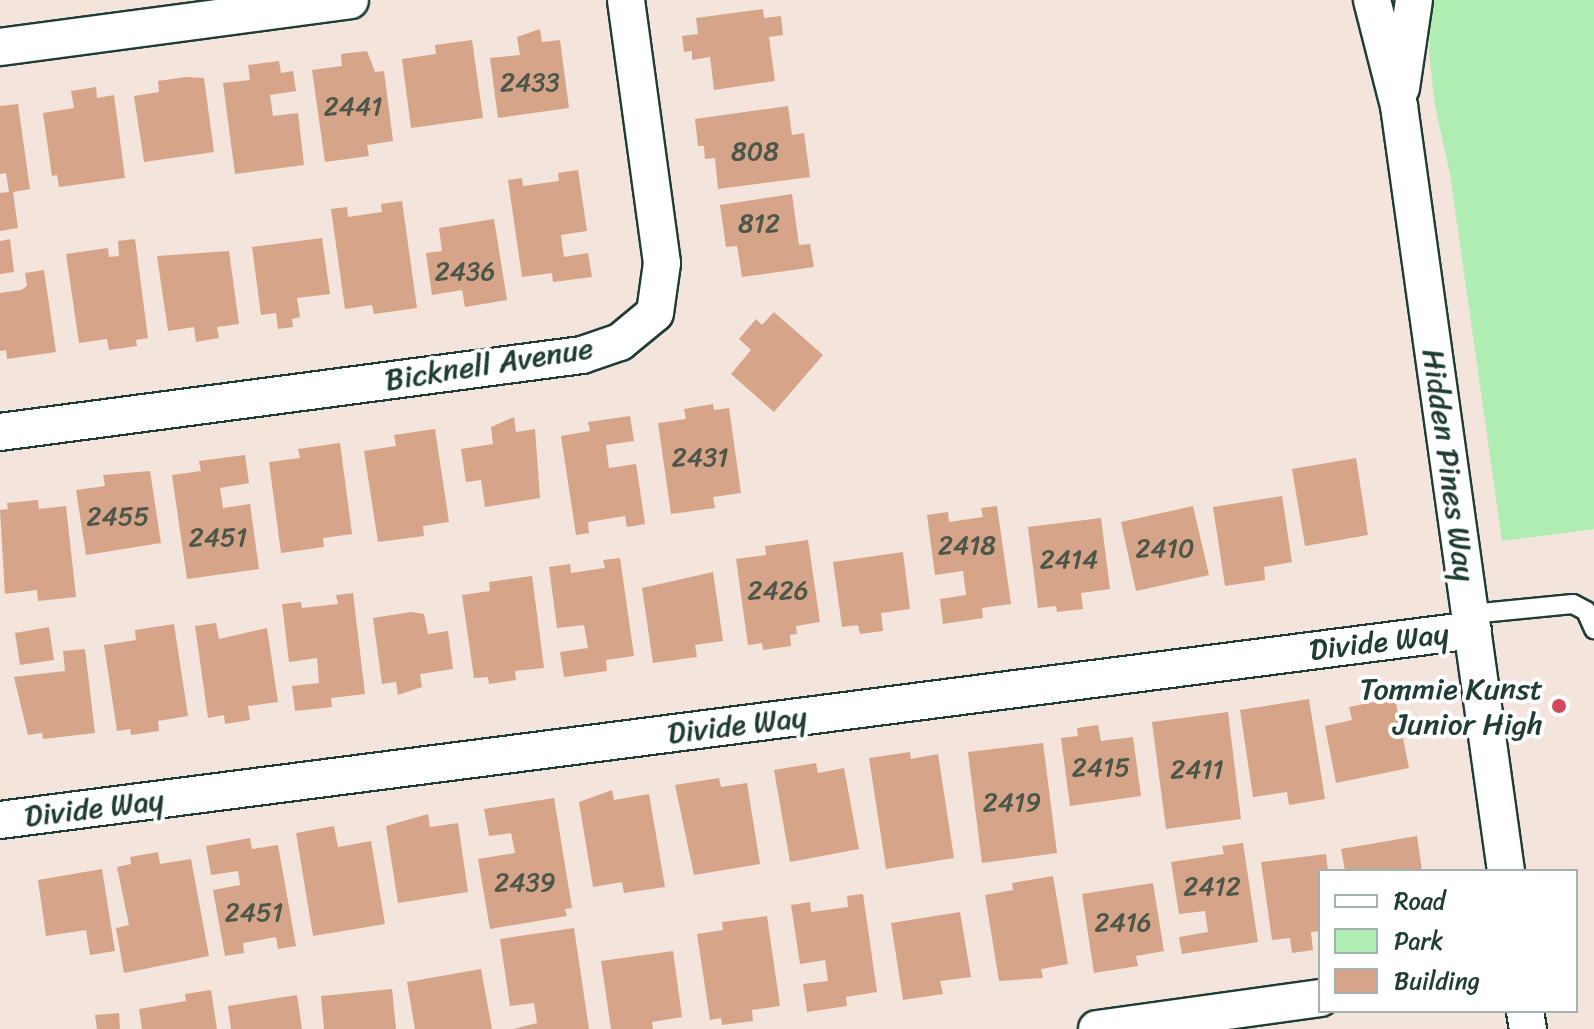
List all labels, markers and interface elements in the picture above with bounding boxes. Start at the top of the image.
house number: 2433 [500,67,560,99]
house number: 2441 [324,91,382,123]
house number: 808 [731,136,779,168]
house number: 812 [738,208,780,240]
house number: 2436 [435,256,495,288]
street label: Bicknell Avenue [382,330,596,398]
street label: Hidden Pines Way [1415,347,1483,583]
house number: 2431 [672,442,728,474]
house number: 2455 [86,501,150,533]
house number: 2451 [189,522,247,554]
house number: 2418 [938,530,996,562]
house number: 2410 [1136,533,1194,565]
house number: 2414 [1040,544,1098,576]
house number: 2426 [747,575,809,607]
street label: Divide Way [1307,616,1451,668]
place label: Tommie Kunst Junior High [1361,671,1543,742]
marker: Tommie Kunst Junior High [1550,697,1568,715]
street label: Divide Way [665,699,809,751]
house number: 2415 [1072,752,1130,784]
house number: 2411 [1170,754,1224,786]
street label: Divide Way [22,782,166,834]
house number: 2419 [983,787,1041,819]
house number: 2439 [494,867,556,899]
legend [1318,869,1578,1013]
house number: 2412 [1183,871,1241,903]
text: Road [1394,880,1445,922]
house number: 2451 [225,897,283,929]
house number: 2416 [1094,907,1152,939]
text: Park [1394,920,1443,962]
text: Building [1394,960,1480,1002]

